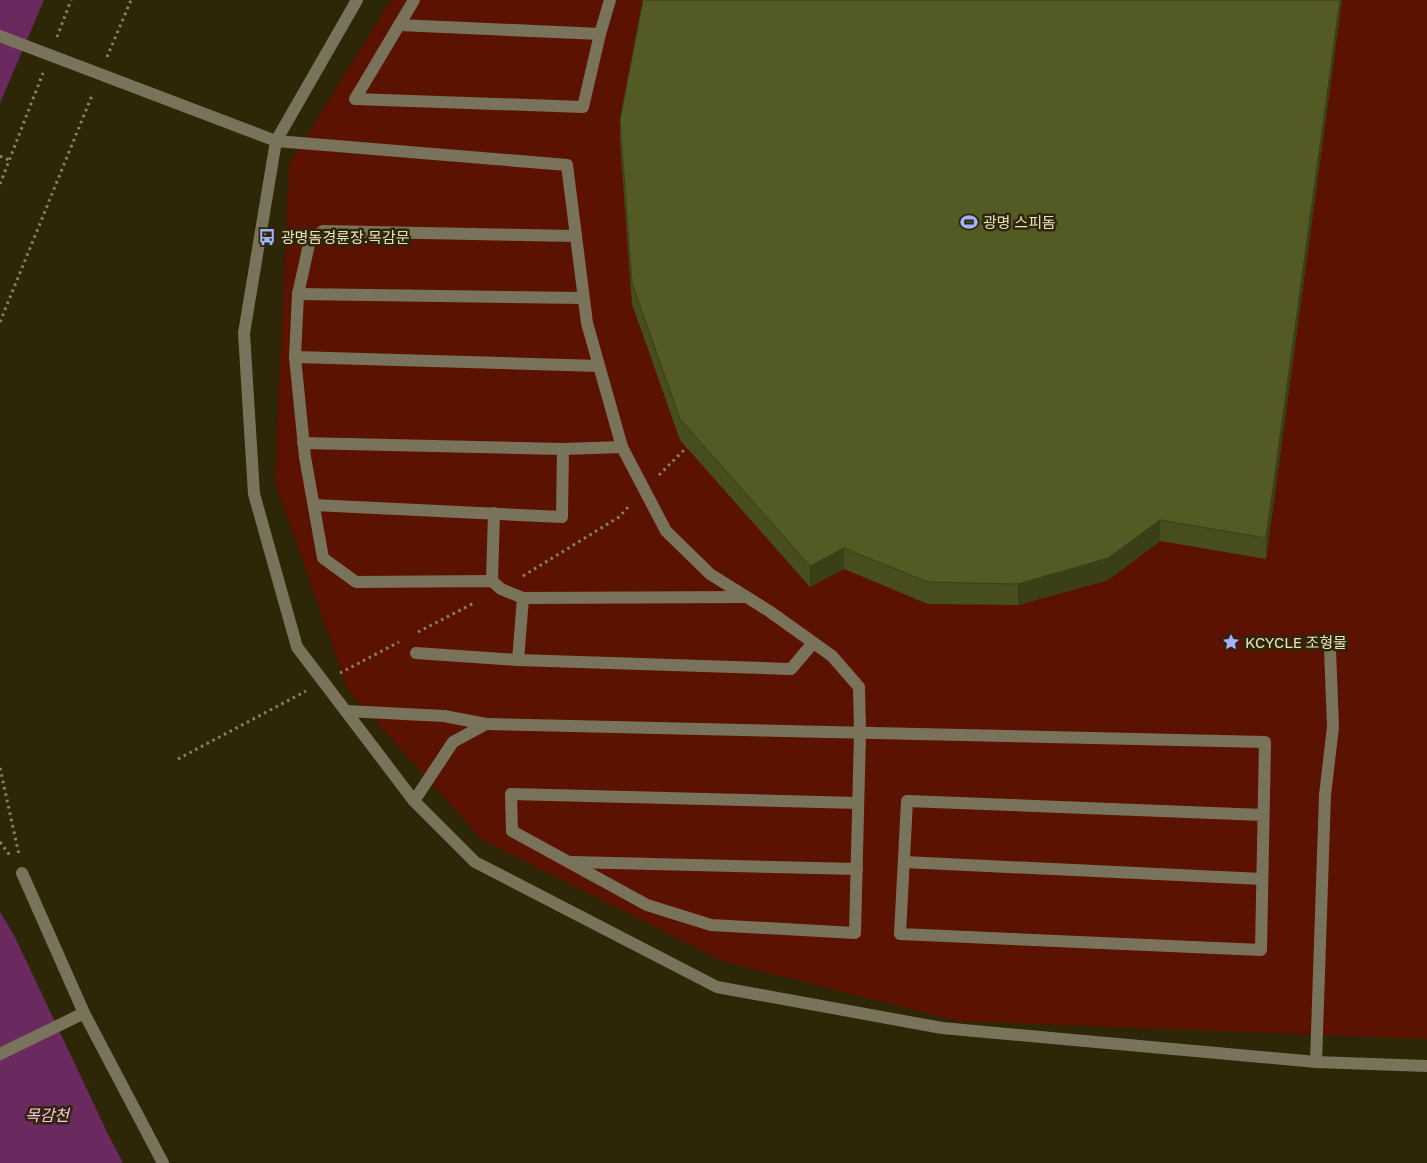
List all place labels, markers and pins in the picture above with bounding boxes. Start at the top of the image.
sports icon: 광명 스피돔 [959,212,979,232]
place label: 광명 스피돔 [983,213,1056,231]
bus stop icon: 광명돔경륜장.목감문 [257,227,277,247]
place label: 광명돔경륜장.목감문 [281,228,410,246]
place icon: KCYCLE 조형물 [1221,632,1241,652]
place label: KCYCLE 조형물 [1245,633,1347,651]

